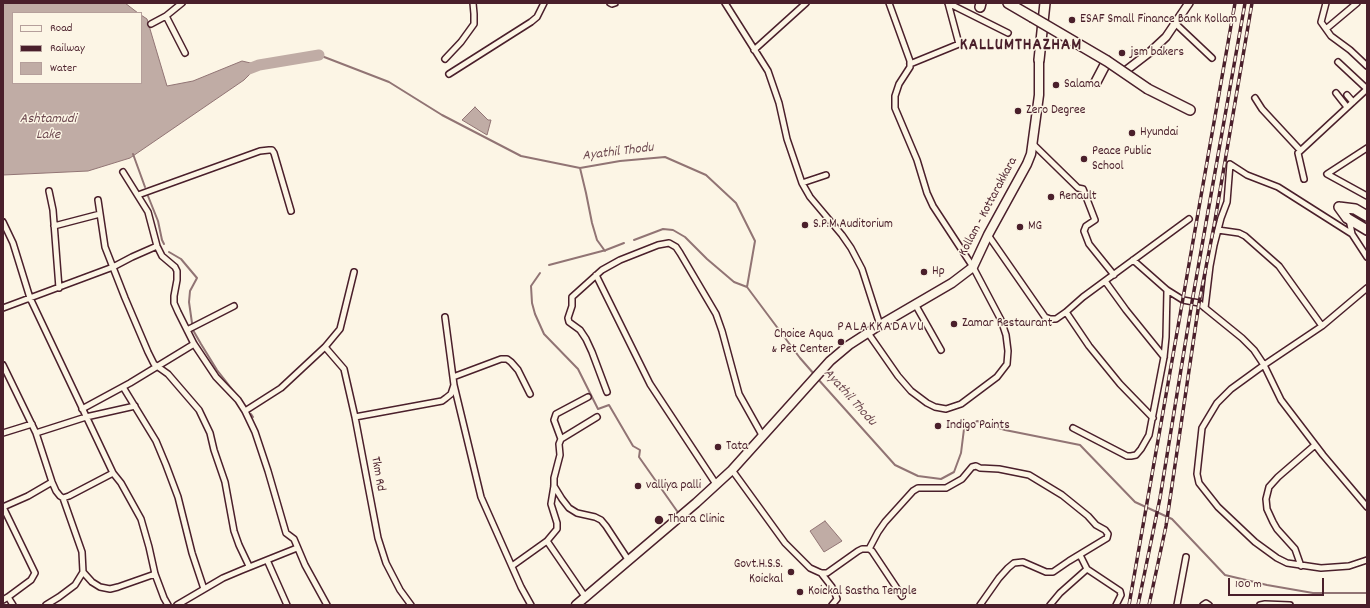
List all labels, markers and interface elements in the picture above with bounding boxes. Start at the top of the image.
legend [12,12,142,84]
place label: ESAF Small Finance Bank Kollam [1080,12,1237,28]
marker: ESAF Small Finance Bank Kollam [1067,15,1077,25]
text: Road [50,20,72,37]
district label: KALLUMTHAZHAM [960,37,1082,57]
text: Railway [50,40,85,57]
place label: jsm bakers [1130,45,1184,61]
marker: jsm bakers [1117,48,1127,58]
text: Water [50,60,77,77]
place label: Salama [1064,77,1100,93]
marker: Salama [1051,80,1061,90]
place label: Zero Degree [1026,103,1085,119]
marker: Zero Degree [1013,106,1023,116]
water label: Ashtamudi Lake [20,112,76,144]
place label: Hyundai [1140,125,1178,141]
marker: Hyundai [1127,128,1137,138]
water label: Ayathil Thodu [582,140,654,166]
place label: Peace Public School [1092,144,1151,175]
marker: Peace Public School [1079,154,1089,164]
street label: Kollam - Kottarakkara [956,155,1022,259]
place label: Renault [1059,189,1097,205]
marker: Renault [1046,192,1056,202]
place label: S.P.M Auditorium [813,217,893,233]
place label: MG [1028,219,1042,235]
marker: S.P.M Auditorium [800,220,810,230]
marker: MG [1015,222,1025,232]
place label: Hp [932,264,945,280]
marker: Hp [919,267,929,277]
place label: Zamar Restaurant [962,316,1052,332]
marker: Zamar Restaurant [949,319,959,329]
district label: PALAKKADAVU [837,320,925,336]
place label: Choice Aqua & Pet Center [771,327,833,358]
marker: Choice Aqua & Pet Center [836,337,846,347]
water label: Ayathil Thodu [819,366,879,430]
place label: Indigo Paints [946,418,1010,434]
marker: Indigo Paints [933,421,943,431]
place label: Tata [726,439,748,455]
marker: Tata [713,442,723,452]
street label: Tkm Rd [366,455,388,493]
place label: valliya palli [646,478,701,494]
marker: valliya palli [633,481,643,491]
place label: Thara Clinic [668,512,725,528]
marker: Thara Clinic [653,514,665,526]
place label: Govt.H.S.S. Koickal [734,557,783,588]
marker: Govt.H.S.S. Koickal [786,567,796,577]
scale bar [1230,570,1326,596]
text: 100 m [1235,576,1262,593]
place label: Koickal Sastha Temple [808,584,917,600]
marker: Koickal Sastha Temple [795,587,805,597]

